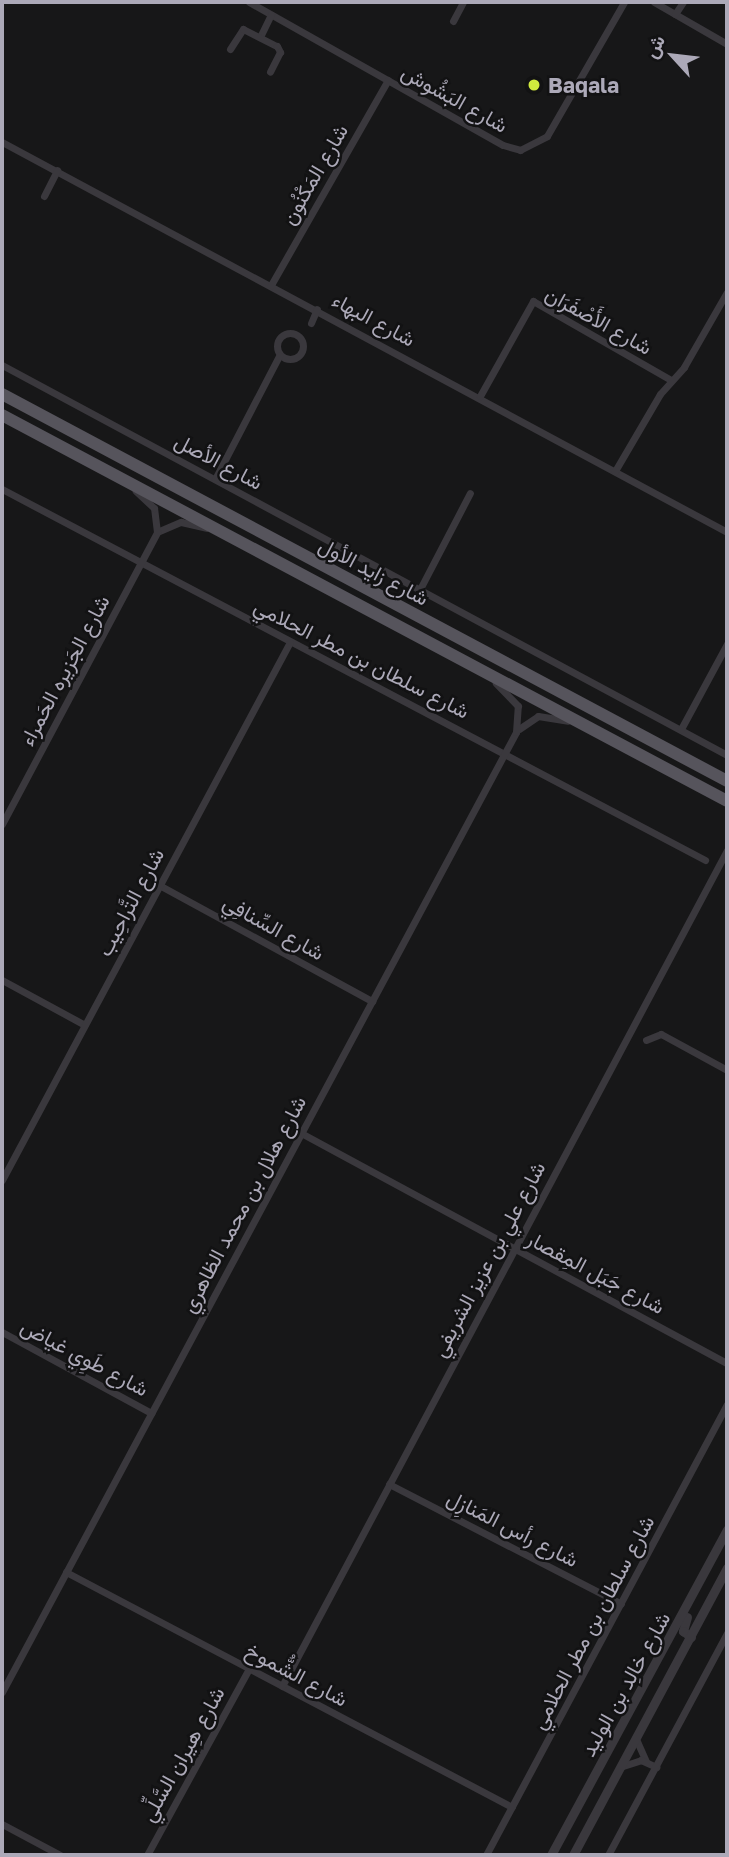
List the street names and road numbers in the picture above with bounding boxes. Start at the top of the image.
street label: شارع البَشُوش [397,58,513,138]
street label: شارع المَكْنُون [275,119,353,229]
street label: شارع الأَصْفَرَان [541,280,657,360]
street label: شارع البهاء [328,287,420,351]
street label: شارع الأصل [171,427,267,495]
street label: شارع زايد الأول [315,532,433,610]
street label: شارع الجَزيره الحَمراء [14,590,114,750]
street label: شارع سلطان بن مطر الحلامي [250,593,474,723]
street label: شارع التَّراحِيب [91,844,169,960]
street label: شارع السِّنافِي [219,889,329,965]
street label: شارع هلال بن محمد الظاهري [175,1091,311,1317]
street label: شارع علي بن عزيز الشريفي [426,1157,550,1361]
street label: شارع جَبَل المِقصار [523,1225,669,1319]
street label: شارع طَوِي غياض [17,1313,153,1401]
street label: شارع رأس المَنازِل [443,1484,583,1572]
street label: شارع سلطان بن مطر الحلامي [525,1511,659,1733]
street label: شارع خالِد بن الوليد [575,1607,675,1761]
street label: شارع الشُّموخ [242,1637,352,1711]
street label: شارع هِيران السَّلِّي [135,1682,229,1826]

